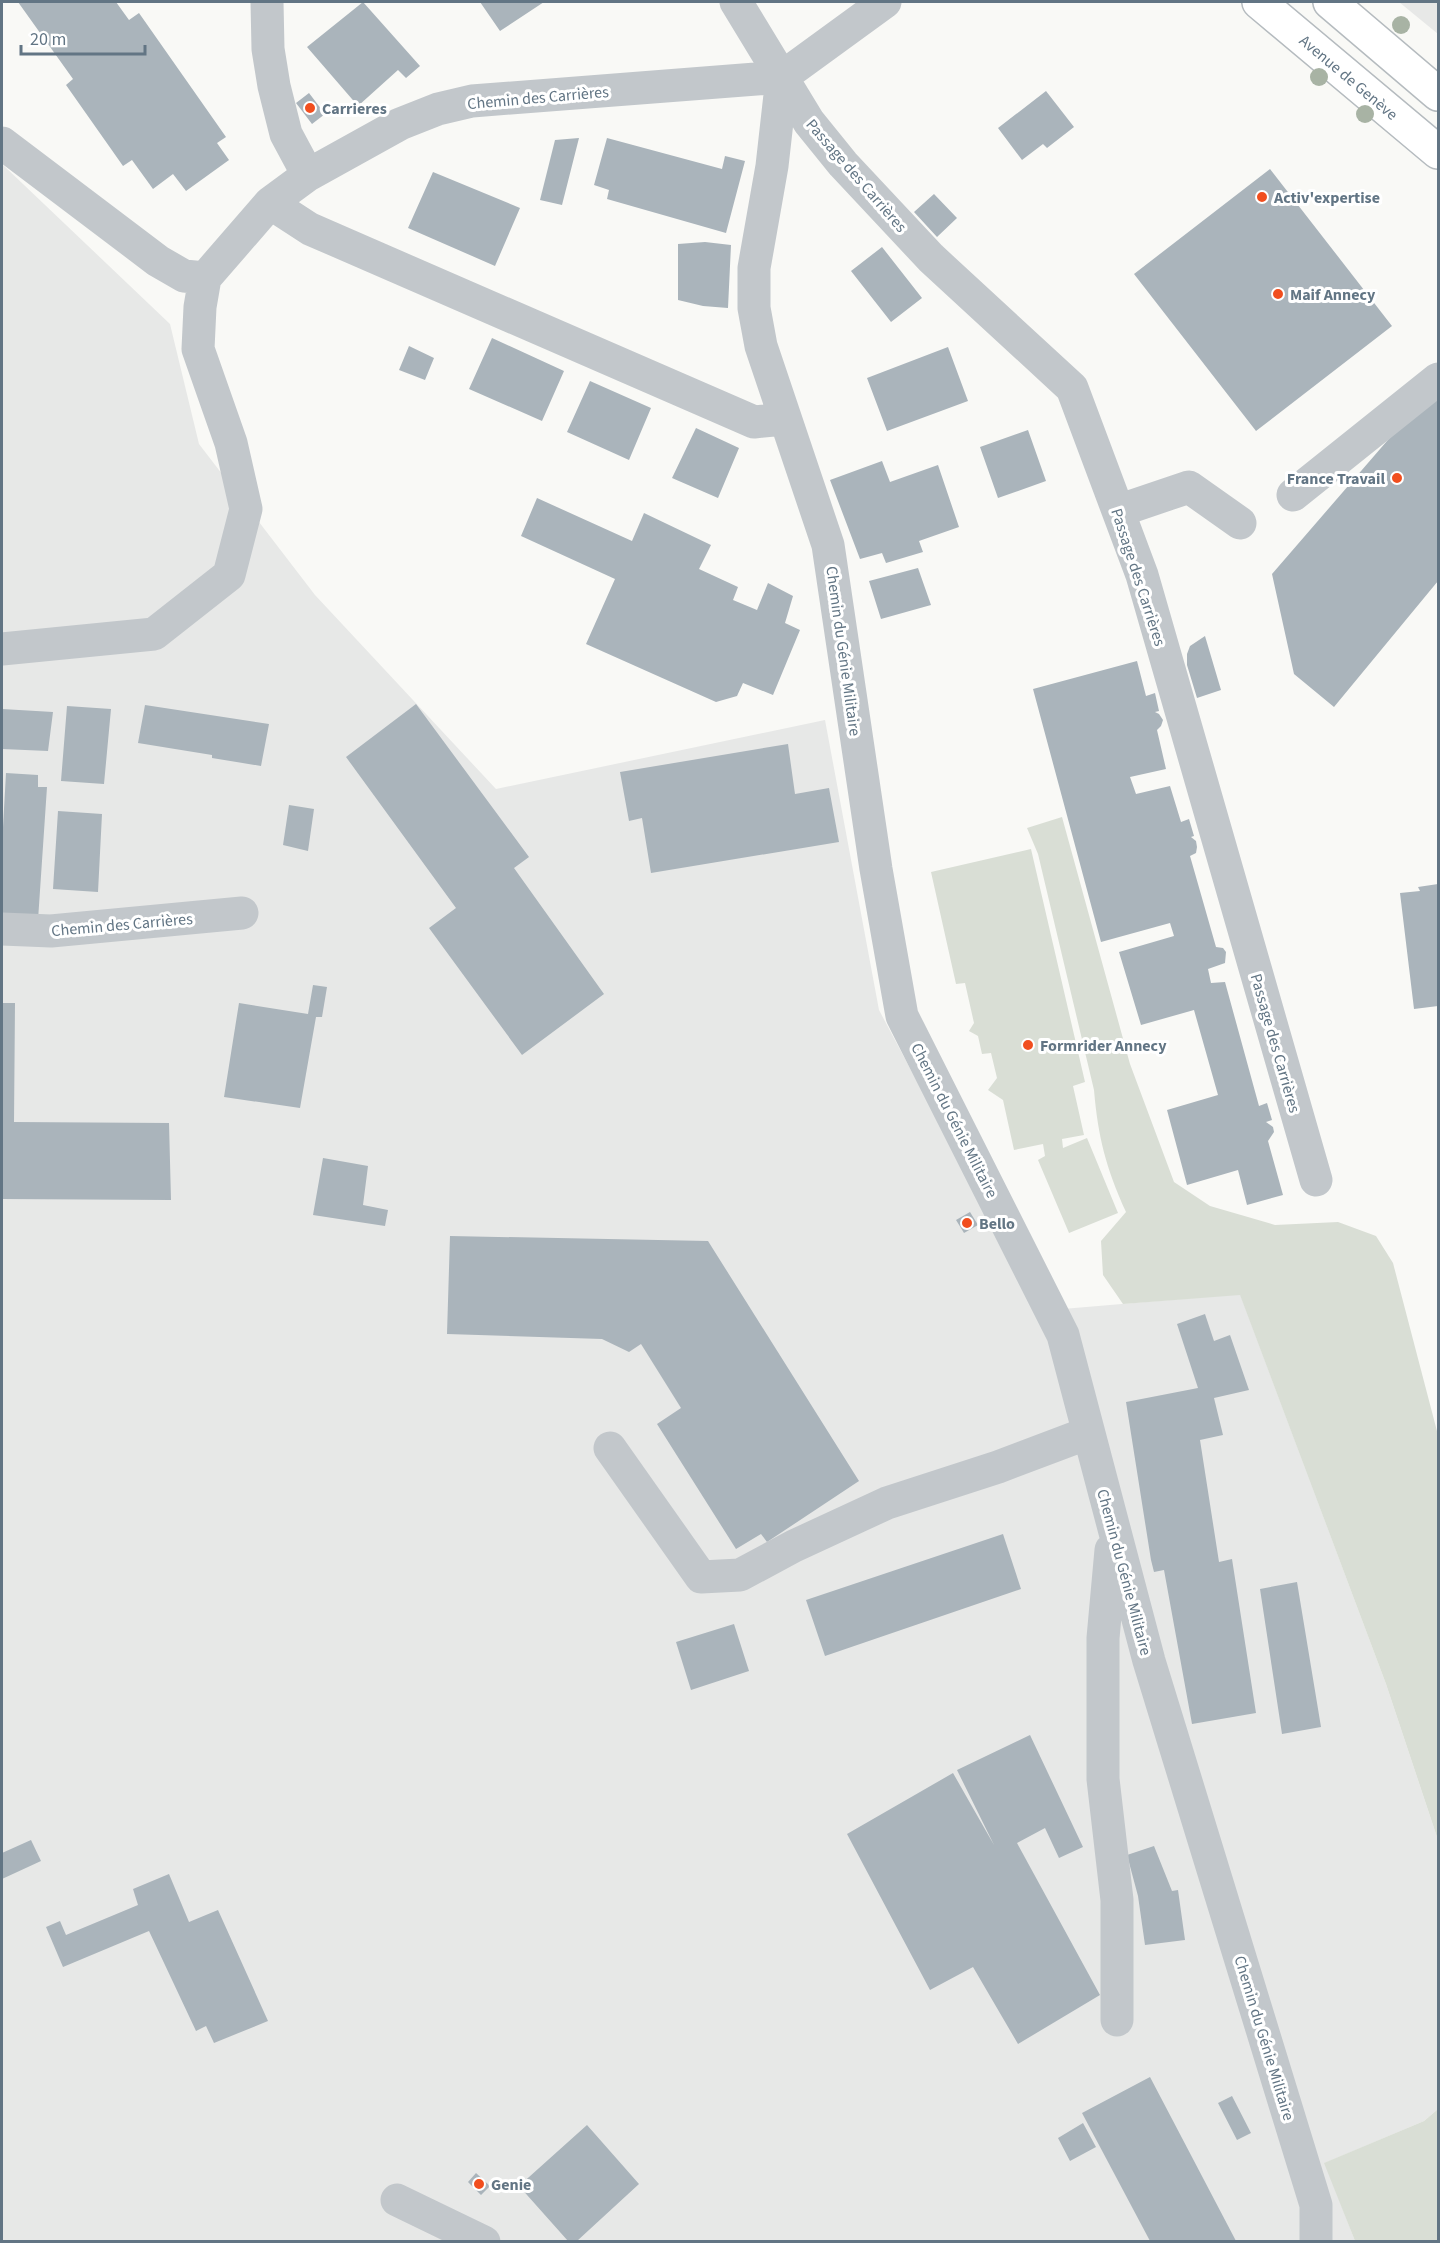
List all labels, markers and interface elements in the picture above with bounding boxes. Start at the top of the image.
scale bar [21,18,146,56]
text: 20 m [30,27,66,52]
street label: Avenue de Genève [1294,30,1402,126]
street label: Chemin des Carrières [466,81,610,115]
place label: Carrieres [322,98,387,120]
marker: Carrieres [303,101,317,115]
street label: Passage des Carrières [801,114,912,237]
place label: Activ'expertise [1273,187,1380,209]
marker: Activ'expertise [1255,190,1269,204]
place label: Maif Annecy [1290,284,1376,306]
marker: Maif Annecy [1271,287,1285,301]
place label: France Travail [1287,468,1385,490]
marker: France Travail [1390,471,1404,485]
street label: Passage des Carrières [1105,506,1171,649]
street label: Chemin du Génie Militaire [820,565,866,738]
street label: Chemin des Carrières [50,908,194,942]
street label: Passage des Carrières [1245,971,1306,1116]
place label: Formrider Annecy [1040,1035,1167,1057]
marker: Formrider Annecy [1021,1038,1035,1052]
street label: Chemin du Génie Militaire [905,1039,1003,1202]
place label: Bello [979,1213,1015,1235]
marker: Bello [960,1216,974,1230]
street label: Chemin du Génie Militaire [1091,1487,1157,1658]
street label: Chemin du Génie Militaire [1228,1953,1300,2123]
place label: Genie [491,2174,531,2196]
marker: Genie [472,2177,486,2191]

